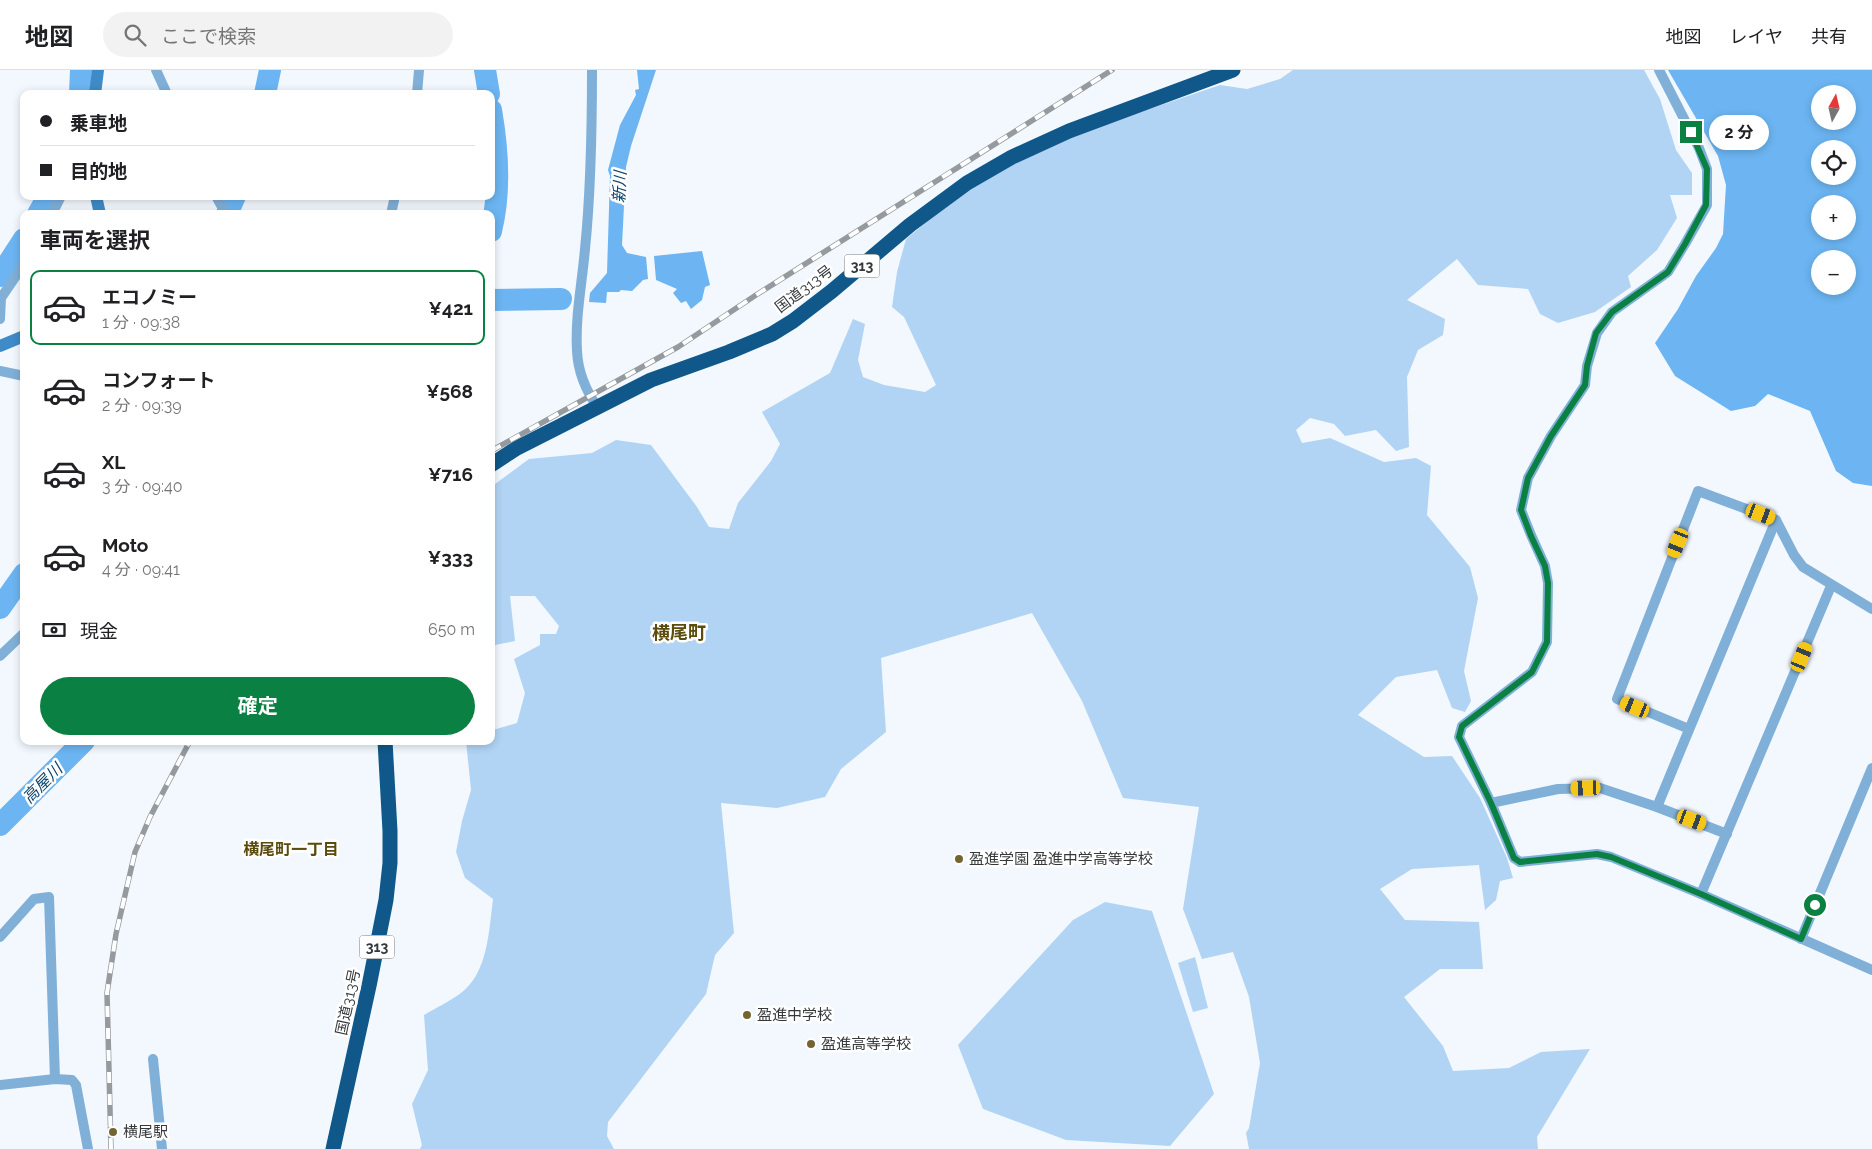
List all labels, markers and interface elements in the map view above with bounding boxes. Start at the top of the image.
search box [103,12,453,57]
icon: search [121,21,149,49]
text: 地図 [25,22,73,51]
text: ここで検索 [161,25,256,47]
text: 地図 [1666,26,1702,47]
text: レイヤ [1730,26,1783,47]
text: 共有 [1811,26,1847,47]
north arrow [1811,85,1856,130]
map controls [1811,85,1856,295]
text: 乗車地 [70,112,127,134]
callout: 2 分 [1708,114,1768,150]
route end [1680,121,1702,143]
text: 2 分 [1725,123,1753,142]
button: locate [1811,140,1856,185]
text: 目的地 [70,160,127,182]
water label: 新川 [609,169,630,204]
button: + [1811,195,1856,240]
text: 車両を選択 [40,227,150,253]
button: − [1811,250,1856,295]
road number: 313 [844,255,880,278]
street label: 国道313号 [772,262,836,316]
icon: car [42,285,87,330]
text: エコノミー [102,286,197,308]
text: ¥421 [429,297,473,319]
text: 1 分 · 09:38 [102,313,180,332]
icon: car [42,368,87,413]
text: コンフォート [102,369,215,391]
text: ¥568 [426,380,473,402]
text: 2 分 · 09:39 [102,396,182,415]
icon: car [42,451,87,496]
text: XL [102,451,125,473]
text: ¥716 [428,463,473,485]
text: 3 分 · 09:40 [102,477,183,496]
car [1744,502,1777,526]
car [1665,526,1690,560]
icon: car [42,534,87,579]
text: Moto [102,534,148,556]
text: ¥333 [428,546,473,568]
text: 4 分 · 09:41 [102,560,180,579]
icon: cash [40,616,68,644]
text: 現金 [80,620,118,642]
text: 650 m [428,620,475,639]
district label: 横尾町 [652,622,706,643]
car [1789,640,1814,674]
button: 確定 [40,677,475,735]
car [1618,694,1651,720]
water label: 高屋川 [19,758,67,807]
car [1570,780,1601,796]
car [1675,808,1708,832]
district label: 横尾町一丁目 [243,840,339,859]
place label: 盈進学園 盈進中学高等学校 [969,850,1153,868]
marker: 盈進学園 盈進中学高等学校 [953,853,965,865]
route start [1804,894,1826,916]
road number: 313 [360,936,394,959]
street label: 国道313号 [332,967,364,1037]
place label: 盈進中学校 [757,1006,832,1024]
marker: 盈進中学校 [741,1009,753,1021]
place label: 盈進高等学校 [821,1035,911,1053]
marker: 盈進高等学校 [805,1038,817,1050]
place label: 横尾駅 [123,1123,168,1141]
marker: 横尾駅 [107,1126,119,1138]

